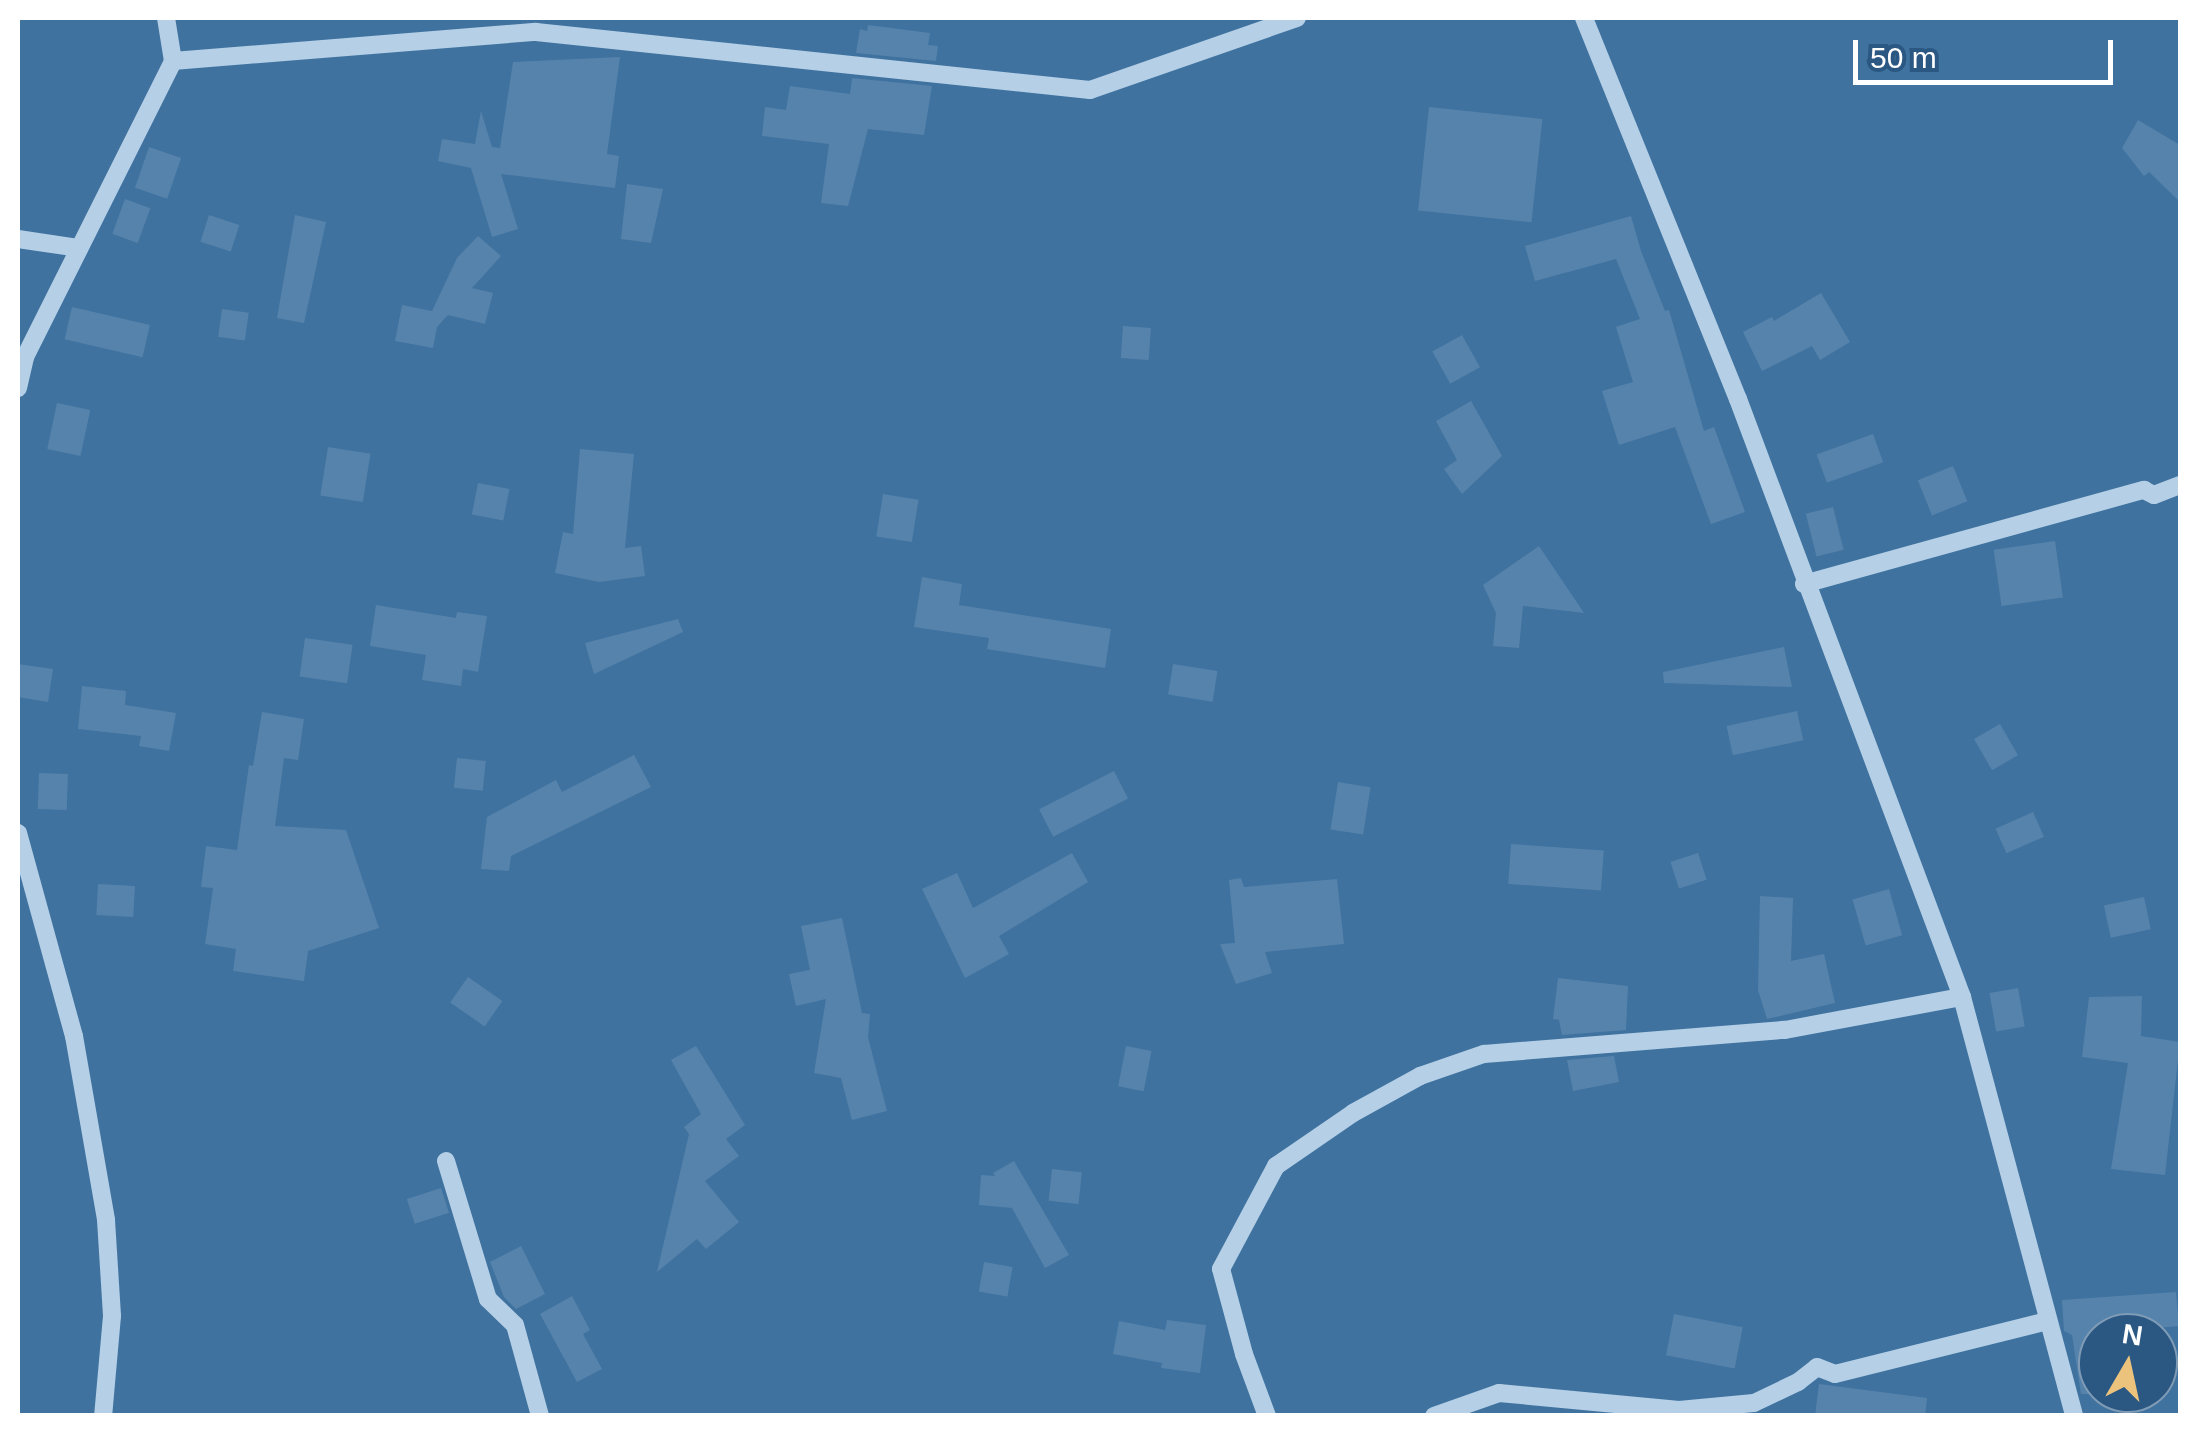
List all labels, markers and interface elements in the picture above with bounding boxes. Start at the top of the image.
scale bar [1858,20,2118,82]
text: 50 m [1870,41,1937,74]
north arrow [2078,1313,2178,1413]
text: N [2120,1318,2145,1352]

